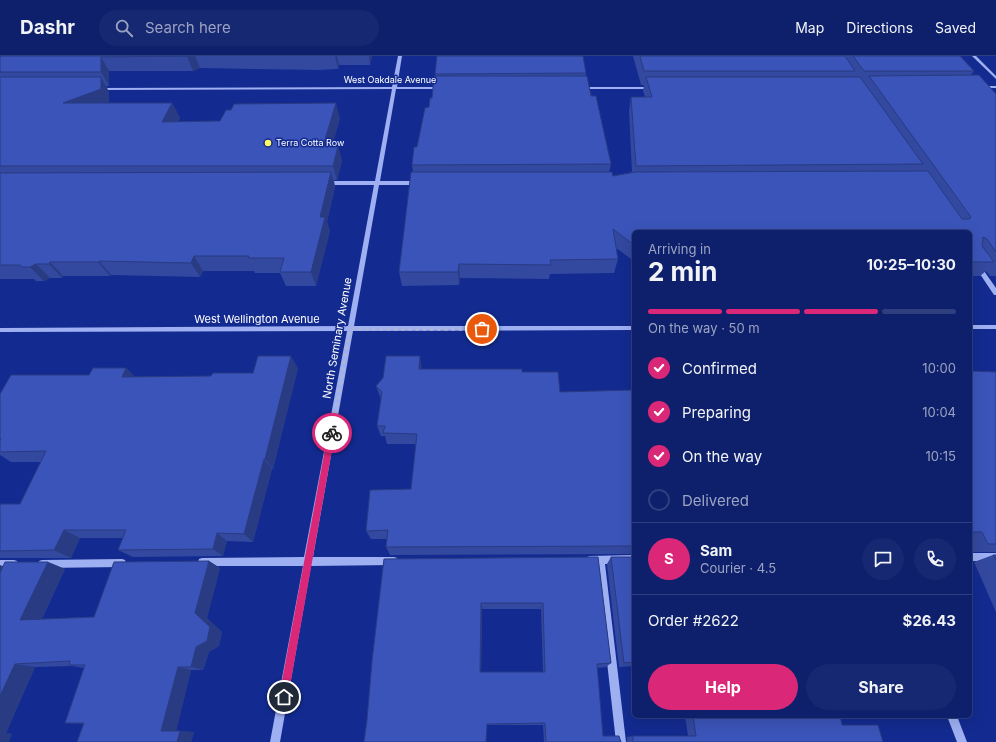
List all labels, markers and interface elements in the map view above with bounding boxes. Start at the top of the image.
search box [99,10,379,46]
text: Dashr [20,16,75,39]
icon: search [113,17,135,39]
text: Search here [145,18,231,37]
text: Map [795,19,824,36]
text: Directions [846,19,913,36]
text: Saved [935,19,976,36]
street label: West Oakdale Avenue [344,74,436,85]
place label: Terra Cotta Row [276,137,345,148]
marker: Terra Cotta Row [263,138,273,148]
text: Arriving in [648,241,711,257]
text: 10:25–10:30 [866,255,956,274]
text: 2 min [648,256,718,287]
street label: North Seminary Avenue [319,276,355,400]
street label: West Wellington Avenue [194,312,320,326]
pin [465,312,499,346]
icon: bag [471,318,493,340]
text: On the way · 50 m [648,320,760,336]
icon: check [648,357,670,379]
text: Confirmed [682,359,757,378]
text: 10:00 [922,360,956,376]
icon: check [648,401,670,423]
text: Preparing [682,403,751,422]
text: 10:04 [922,404,956,420]
courier [312,413,352,453]
icon: bike [321,422,343,444]
icon: check [648,445,670,467]
text: On the way [682,447,762,466]
text: 10:15 [926,448,956,464]
text: Delivered [682,491,749,510]
button: chat [862,538,904,580]
button: phone [914,538,956,580]
text: Sam [700,541,732,560]
text: S [664,549,674,568]
text: Courier · 4.5 [700,560,776,576]
text: Order #2622 [648,611,739,630]
text: $26.43 [903,611,956,630]
button: Help [648,664,798,710]
button: Share [806,664,956,710]
pin [267,680,301,714]
icon: home [273,686,295,708]

